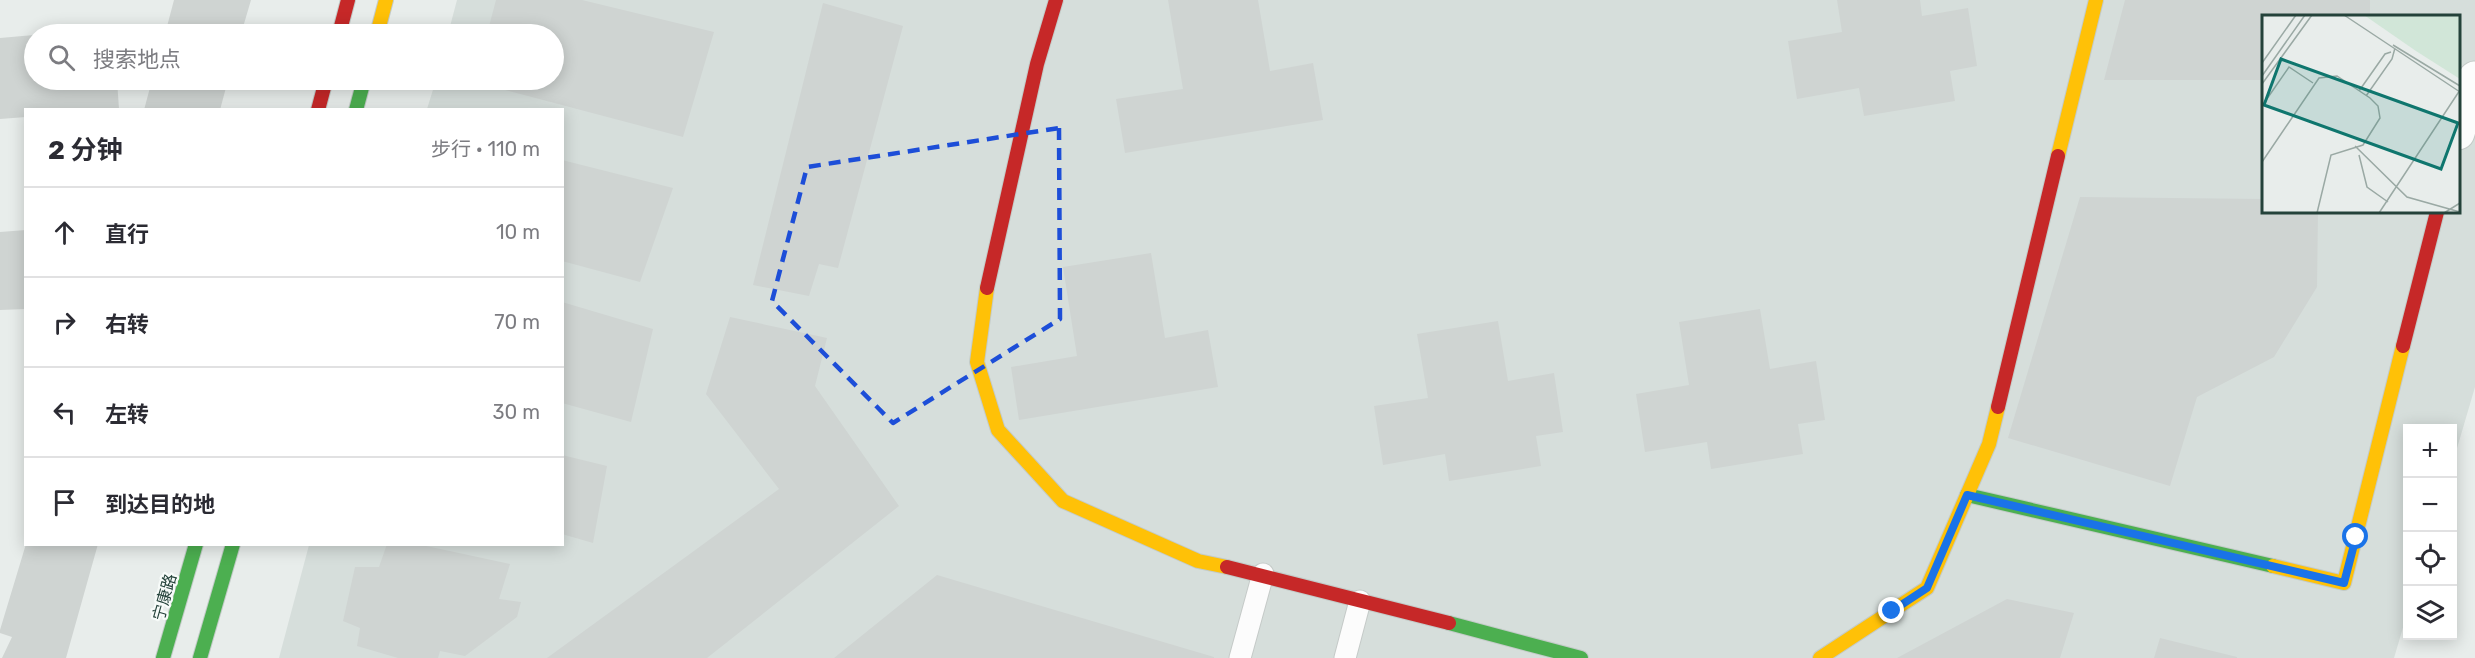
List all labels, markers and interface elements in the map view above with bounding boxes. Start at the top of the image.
inset map [2262,15,2460,213]
search box [24,24,564,90]
icon: search [45,41,78,74]
text: 搜索地点 [93,46,181,73]
text: 2 分钟 [48,135,122,166]
text: 步行 · 110 m [431,137,540,161]
icon: ahead [48,216,81,249]
text: 10 m [496,220,540,244]
text: 直行 [105,221,149,248]
icon: right [48,306,81,339]
text: 70 m [494,310,540,334]
text: 右转 [105,311,149,338]
icon: left [48,396,81,429]
text: 30 m [493,400,540,424]
text: 左转 [105,401,149,428]
map controls [2403,424,2457,640]
button: + [2403,424,2457,478]
button: − [2403,478,2457,532]
icon: arrive [48,486,81,519]
text: 到达目的地 [105,491,215,518]
route start [2342,523,2368,549]
button: locate [2403,532,2457,586]
street label: 宁康路 [149,571,180,623]
button: layers [2403,586,2457,640]
route end [1878,597,1904,623]

